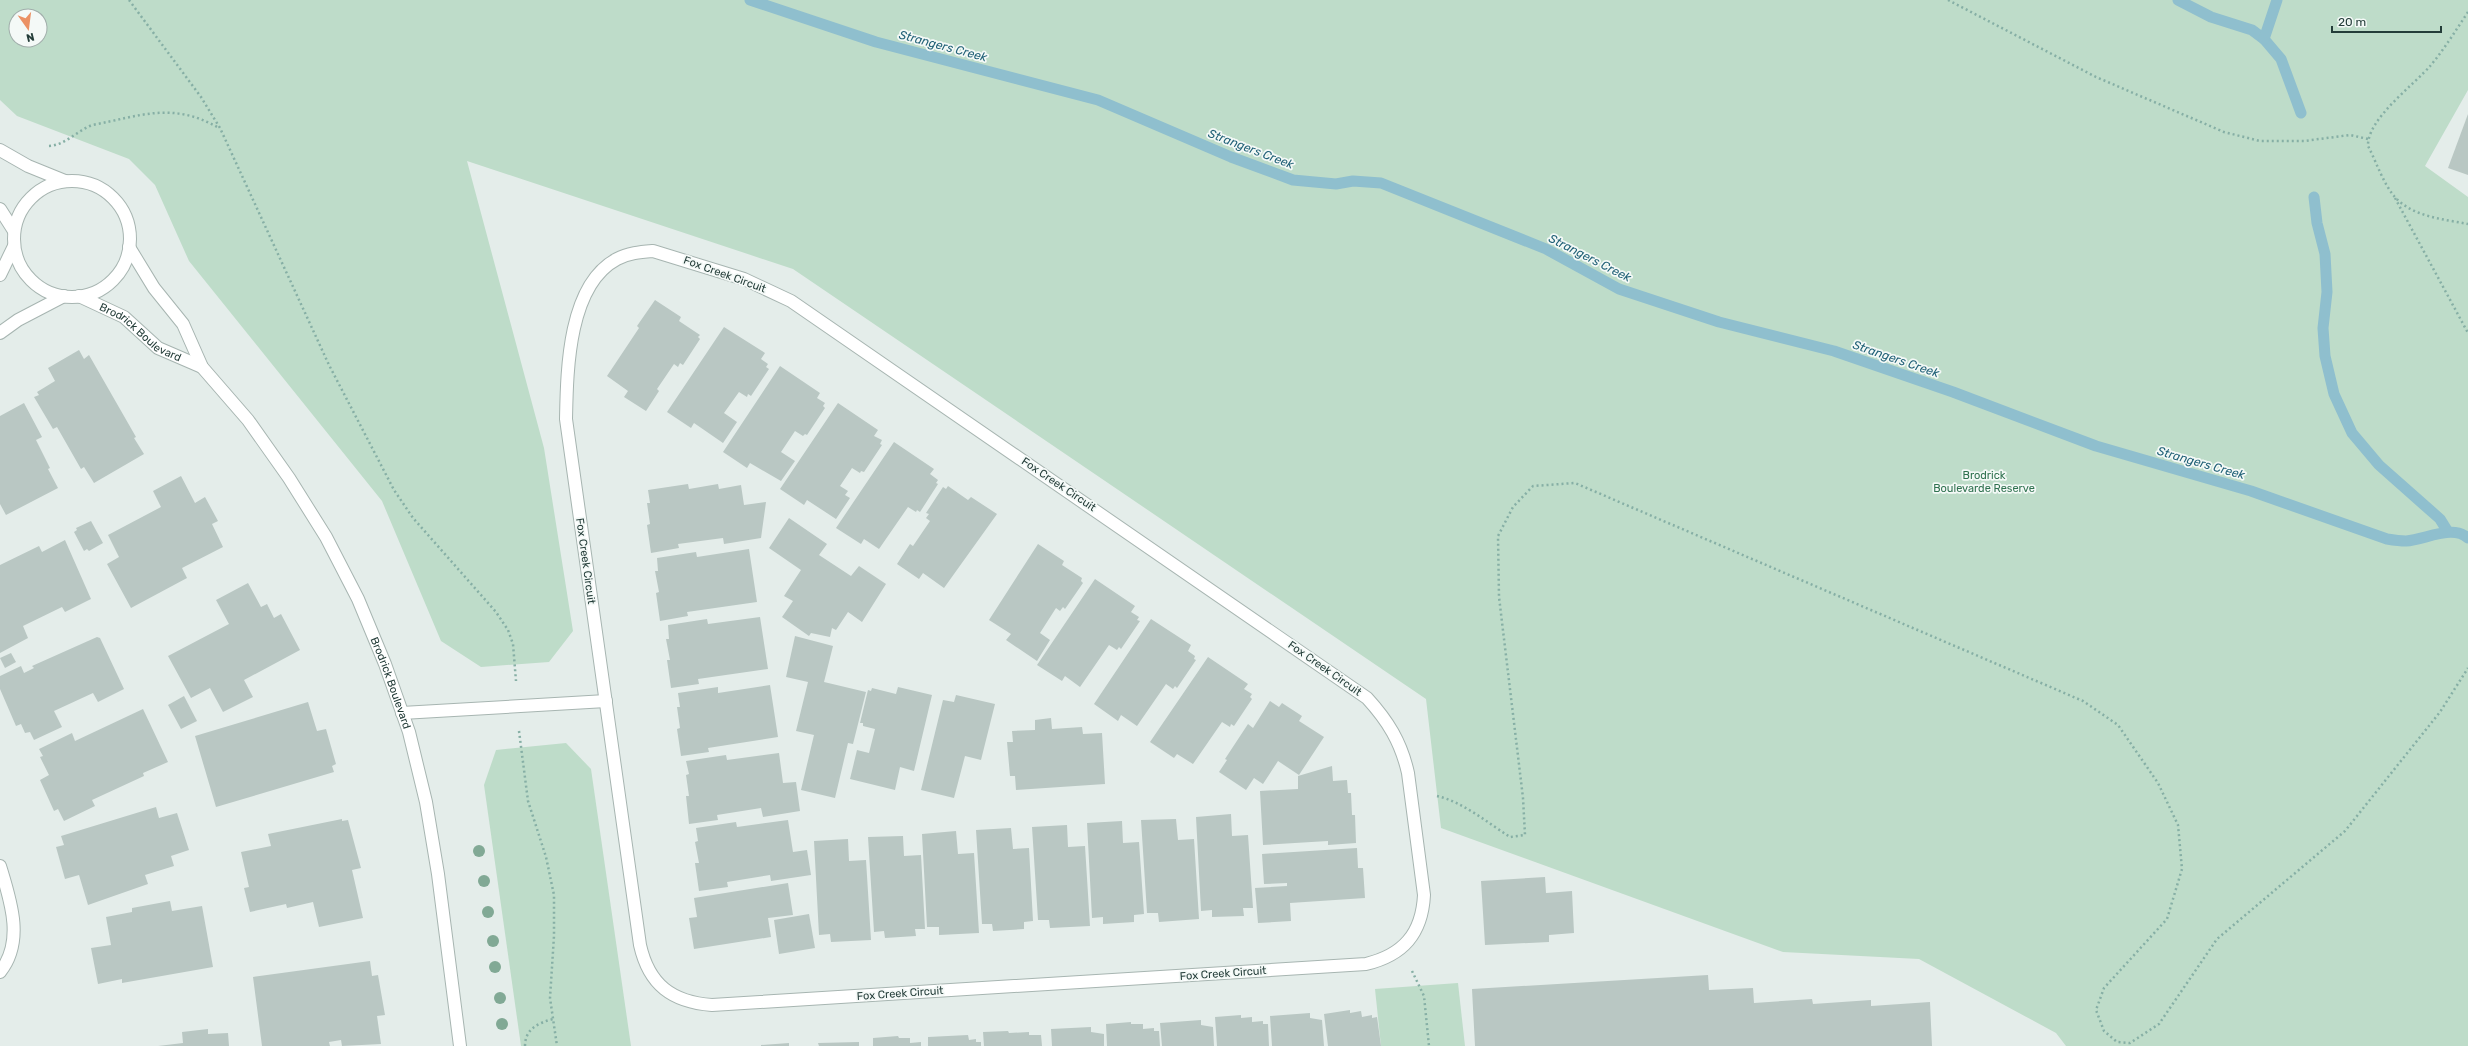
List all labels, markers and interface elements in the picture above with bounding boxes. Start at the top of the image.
north arrow [8,8,48,48]
scale bar [2332,8,2441,34]
text: 20 m [2338,15,2366,29]
water label: Strangers Creek [897,28,989,65]
text: N [25,30,36,45]
water label: Strangers Creek [1206,126,1297,172]
water label: Strangers Creek [1546,231,1634,285]
street label: Fox Creek Circuit [682,254,768,296]
street label: Brodrick Boulevard [97,300,183,364]
water label: Strangers Creek [1851,338,1942,381]
water label: Strangers Creek [2156,444,2247,482]
street label: Fox Creek Circuit [1019,455,1099,514]
park label: Brodrick Boulevarde Reserve [1933,469,2035,495]
street label: Fox Creek Circuit [573,517,598,606]
street label: Brodrick Boulevard [367,635,413,731]
street label: Fox Creek Circuit [1285,638,1365,699]
street label: Fox Creek Circuit [1179,964,1267,983]
street label: Fox Creek Circuit [856,984,944,1003]

